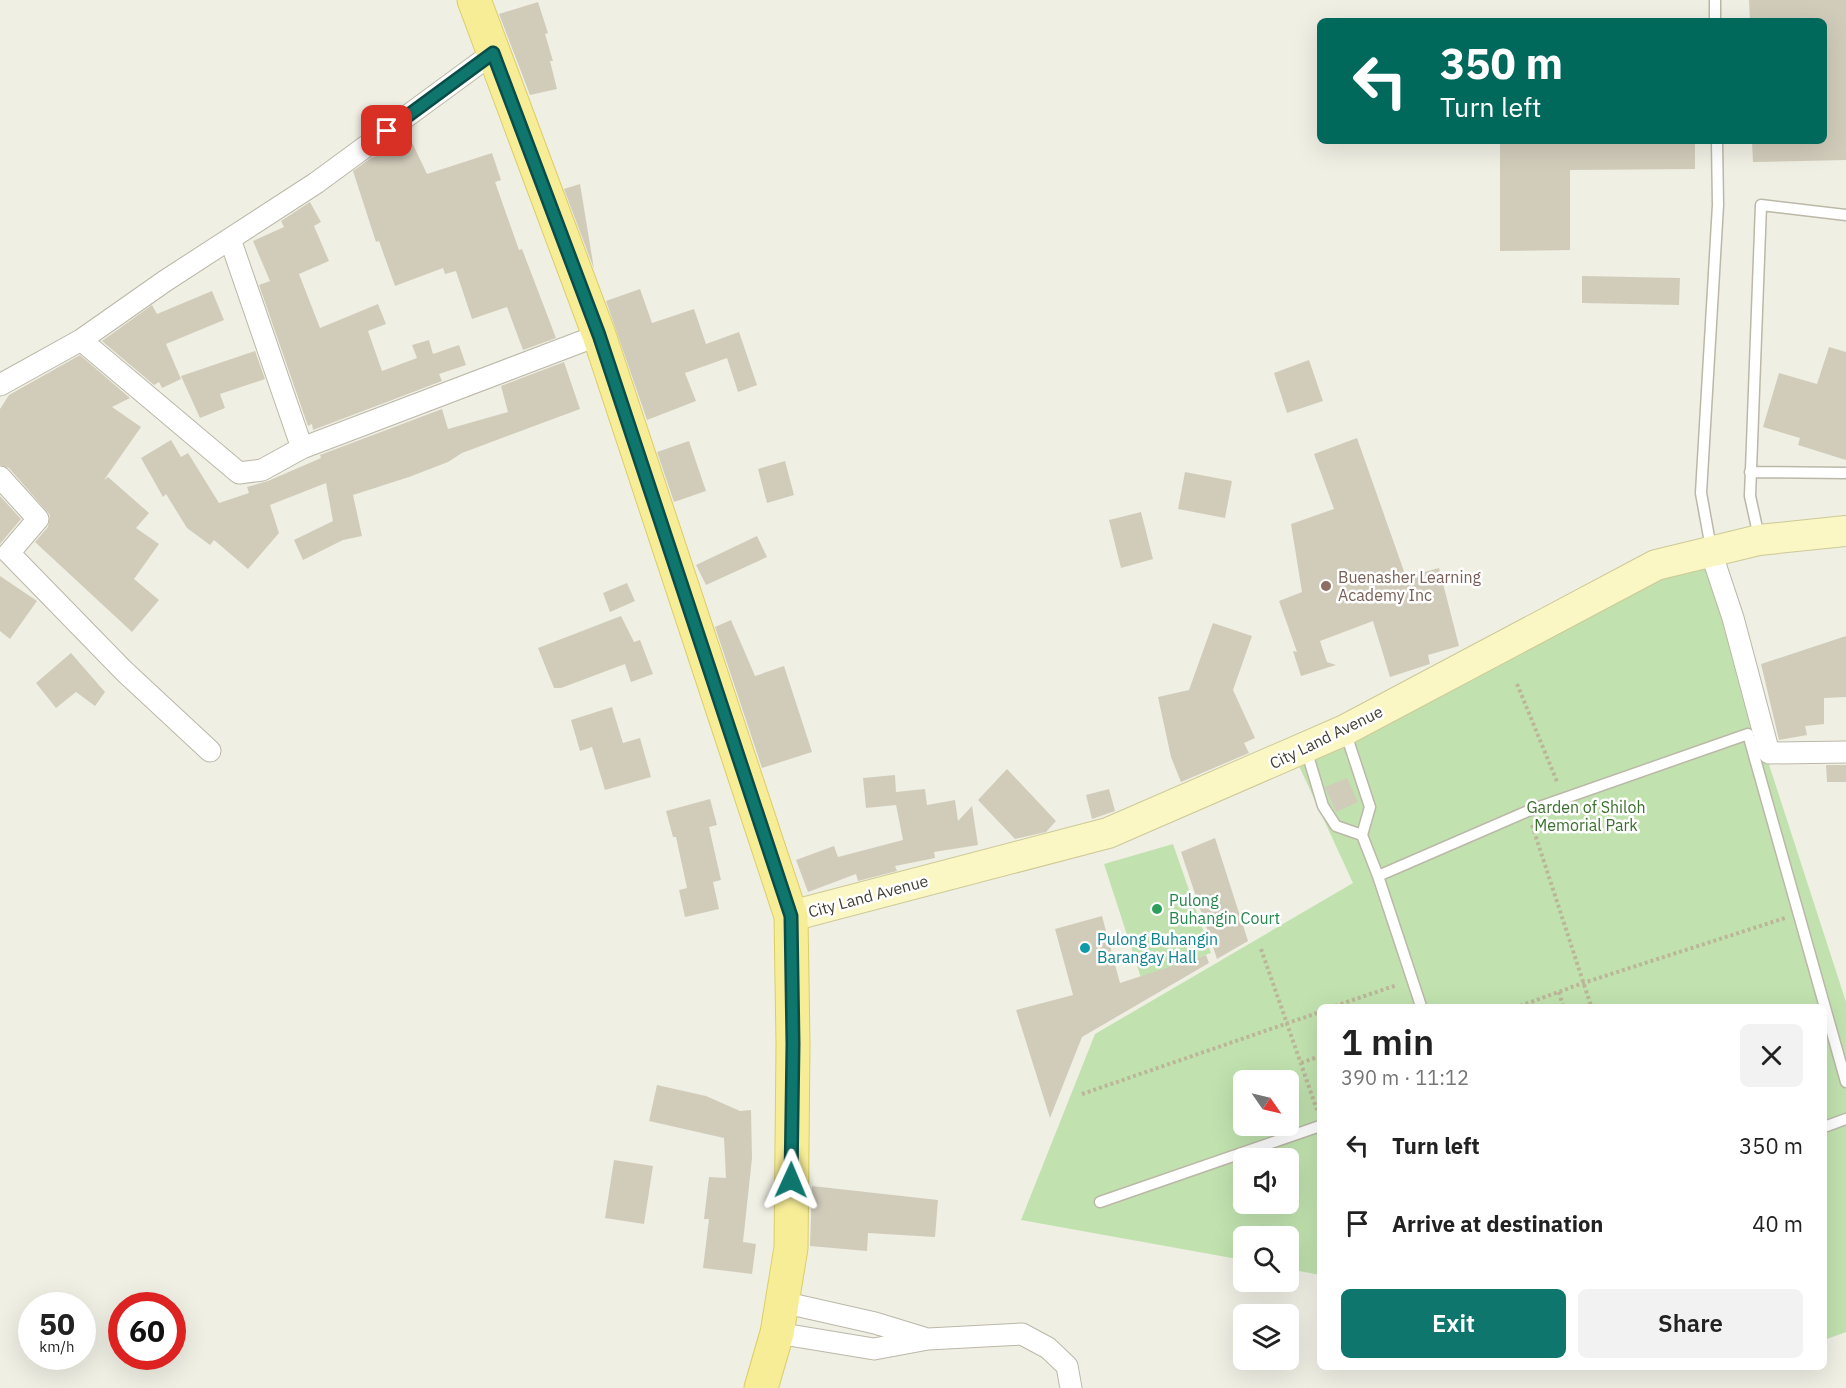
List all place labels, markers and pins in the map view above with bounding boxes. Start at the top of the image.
pin [361,105,412,156]
place label: Buenasher Learning Academy Inc [1338,567,1481,605]
marker: Buenasher Learning Academy Inc [1319,579,1333,593]
place label: Pulong Buhangin Court [1169,890,1280,928]
marker: Pulong Buhangin Court [1150,902,1164,916]
place label: Pulong Buhangin Barangay Hall [1097,929,1218,967]
marker: Pulong Buhangin Barangay Hall [1078,941,1092,955]

